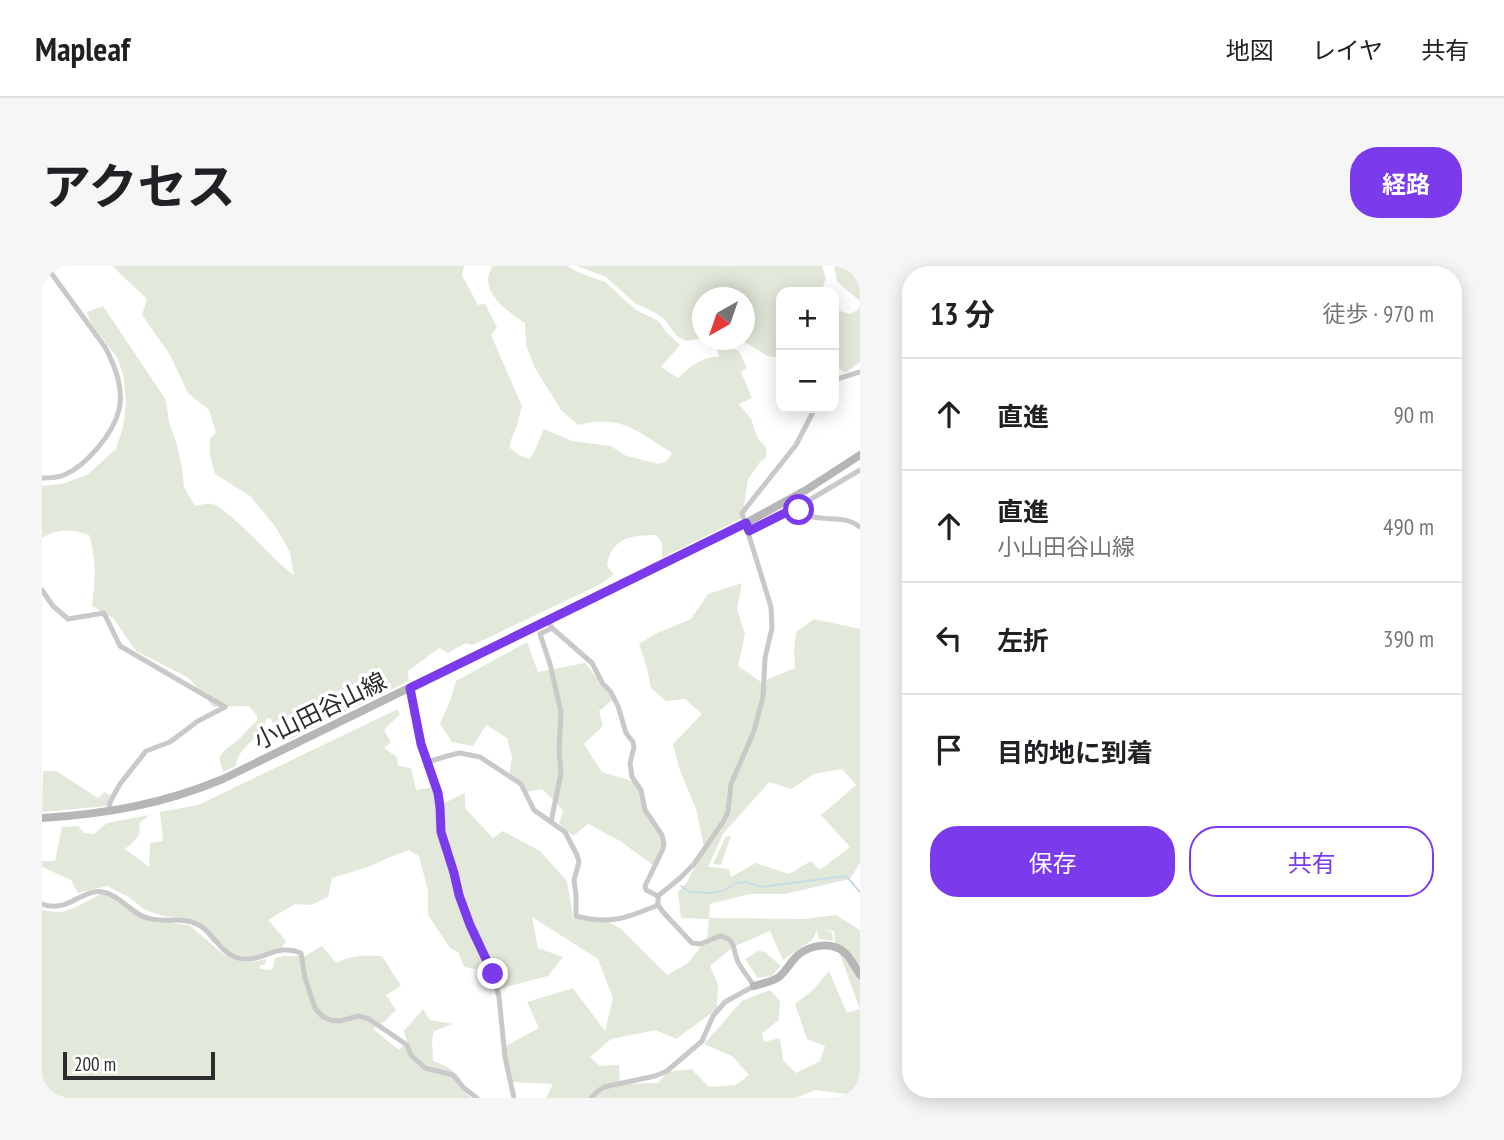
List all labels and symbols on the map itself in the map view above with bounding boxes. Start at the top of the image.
north arrow [692,287,755,350]
route start [783,494,814,525]
street label: 小山田谷山線 [248,665,391,756]
route end [477,958,508,989]
scale bar [63,1049,215,1081]

